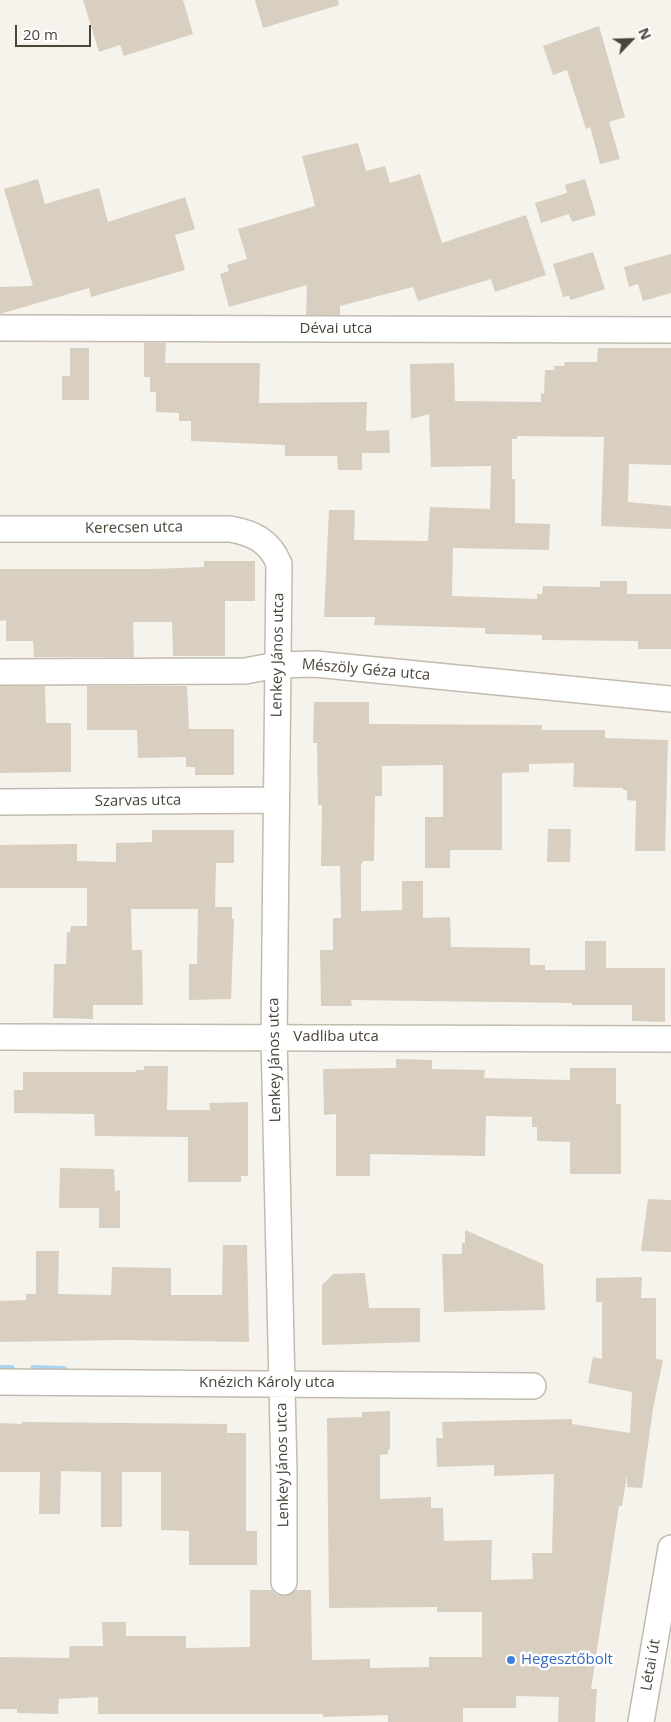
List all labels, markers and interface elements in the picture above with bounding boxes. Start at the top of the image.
scale bar [18,15,94,47]
north arrow [606,15,656,65]
text: 20 m [23,24,58,44]
text: N [634,25,656,43]
street label: Dévai utca [300,320,372,338]
street label: Kerecsen utca [85,518,183,538]
street label: Lenkey János utca [268,592,288,718]
street label: Mészöly Géza utca [301,655,431,685]
street label: Szarvas utca [95,791,181,811]
street label: Lenkey János utca [265,997,285,1123]
street label: Vadliba utca [293,1028,379,1046]
street label: Knézich Károly utca [199,1374,335,1392]
street label: Lenkey János utca [273,1402,293,1528]
street label: Létai út [638,1638,664,1692]
place label: Hegesztőbolt [521,1651,613,1669]
marker: Hegesztőbolt [505,1654,517,1666]

